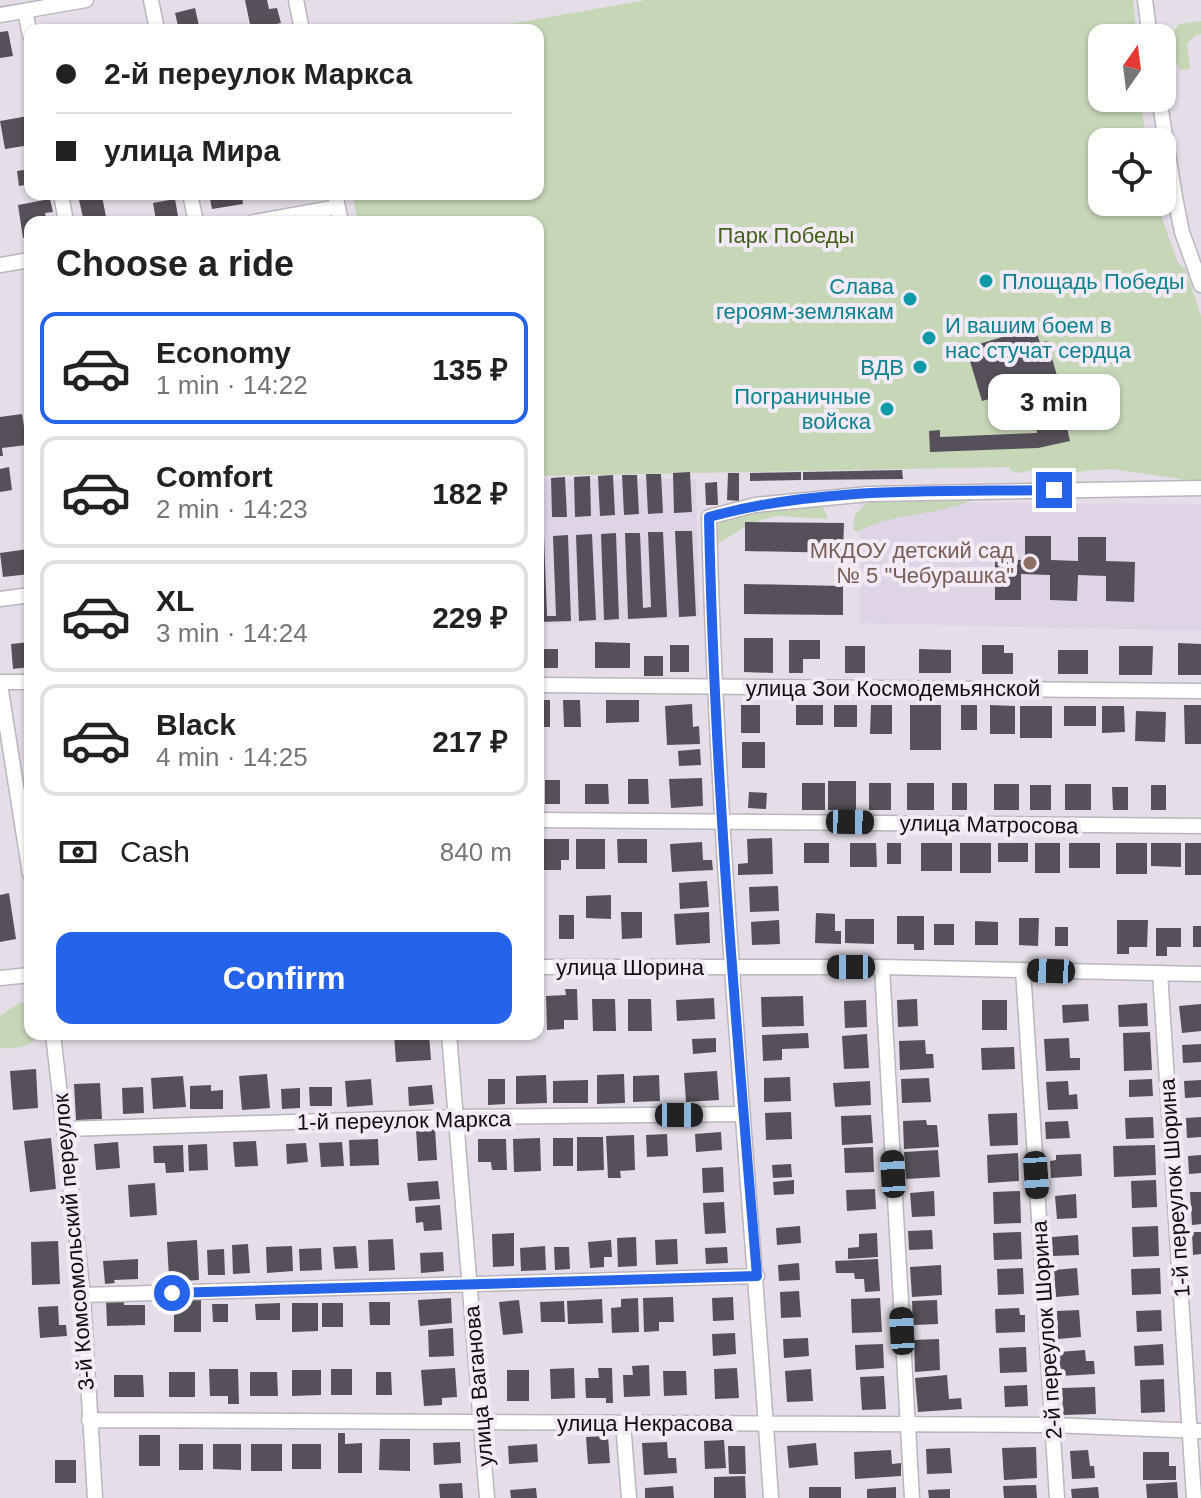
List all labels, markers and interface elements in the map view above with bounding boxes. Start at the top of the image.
north arrow [1088,24,1176,112]
map controls [1088,24,1176,216]
text: 2-й переулок Маркса [104,57,412,90]
button: locate [1088,128,1176,216]
text: улица Мира [104,134,280,167]
park label: Парк Победы [718,223,854,248]
text: Choose a ride [56,243,294,284]
place label: Площадь Победы [1002,269,1185,294]
marker: Площадь Победы [977,272,995,290]
place label: Слава героям-землякам [716,274,895,324]
marker: Слава героям-землякам [901,290,919,308]
place label: И вашим боем в нас стучат сердца [945,313,1132,363]
marker: И вашим боем в нас стучат сердца [920,329,938,347]
icon: car [60,332,132,404]
text: Economy [156,336,291,369]
text: 135 ₽ [432,353,508,386]
place label: ВДВ [860,355,904,380]
marker: ВДВ [911,358,929,376]
text: 1 min · 14:22 [156,370,308,400]
callout: 3 min [988,374,1120,430]
place label: Пограничные войска [734,384,872,434]
text: 3 min [1020,387,1088,417]
marker: Пограничные войска [878,400,896,418]
icon: car [60,456,132,528]
text: Comfort [156,460,273,493]
route end [1036,472,1072,508]
text: 182 ₽ [432,477,508,510]
text: 2 min · 14:23 [156,494,308,524]
place label: МКДОУ детский сад № 5 "Чебурашка" [810,538,1014,588]
marker: МКДОУ детский сад № 5 "Чебурашка" [1021,554,1039,572]
icon: car [60,580,132,652]
text: XL [156,584,194,617]
text: 229 ₽ [432,601,508,634]
text: 3 min · 14:24 [156,618,308,648]
street label: улица Зои Космодемьянской [746,676,1040,701]
icon: car [60,704,132,776]
text: Black [156,708,236,741]
text: 217 ₽ [432,725,508,758]
text: 4 min · 14:25 [156,742,308,772]
car [826,810,874,834]
street label: улица Матросова [899,810,1079,839]
icon: cash [56,830,100,874]
text: Cash [120,835,190,868]
text: 840 m [440,837,512,867]
button: Confirm [56,932,512,1024]
street label: улица Шорина [556,955,705,980]
car [827,955,875,979]
car [1027,958,1075,984]
street label: 1-й переулок Шорина [1154,1077,1195,1298]
street label: 3-й Комсомольский переулок [48,1092,99,1391]
car [655,1103,703,1127]
street label: 1-й переулок Маркса [297,1106,512,1135]
car [880,1149,906,1199]
car [1022,1150,1050,1200]
street label: 2-й переулок Шорина [1026,1219,1067,1440]
route start [154,1275,190,1311]
street label: улица Ваганова [459,1304,498,1467]
car [889,1306,915,1356]
street label: улица Некрасова [557,1411,734,1436]

